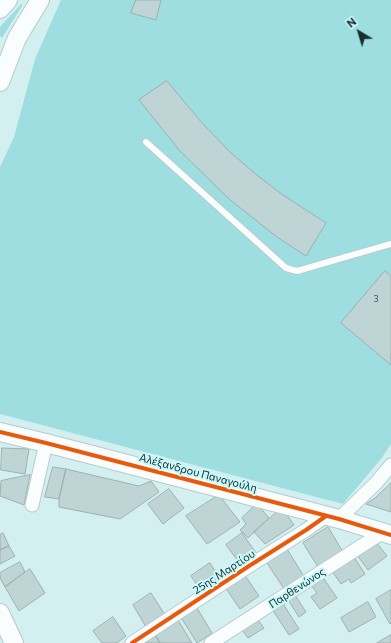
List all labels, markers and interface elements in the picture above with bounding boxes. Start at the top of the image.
north arrow [339,12,379,52]
text: N [344,14,359,30]
house number: 3 [373,294,379,304]
street label: Αλέξανδρου Παναγούλη [138,451,258,495]
street label: 25ης Μαρτίου [191,547,257,597]
street label: Παρθενώνος [266,565,328,611]

